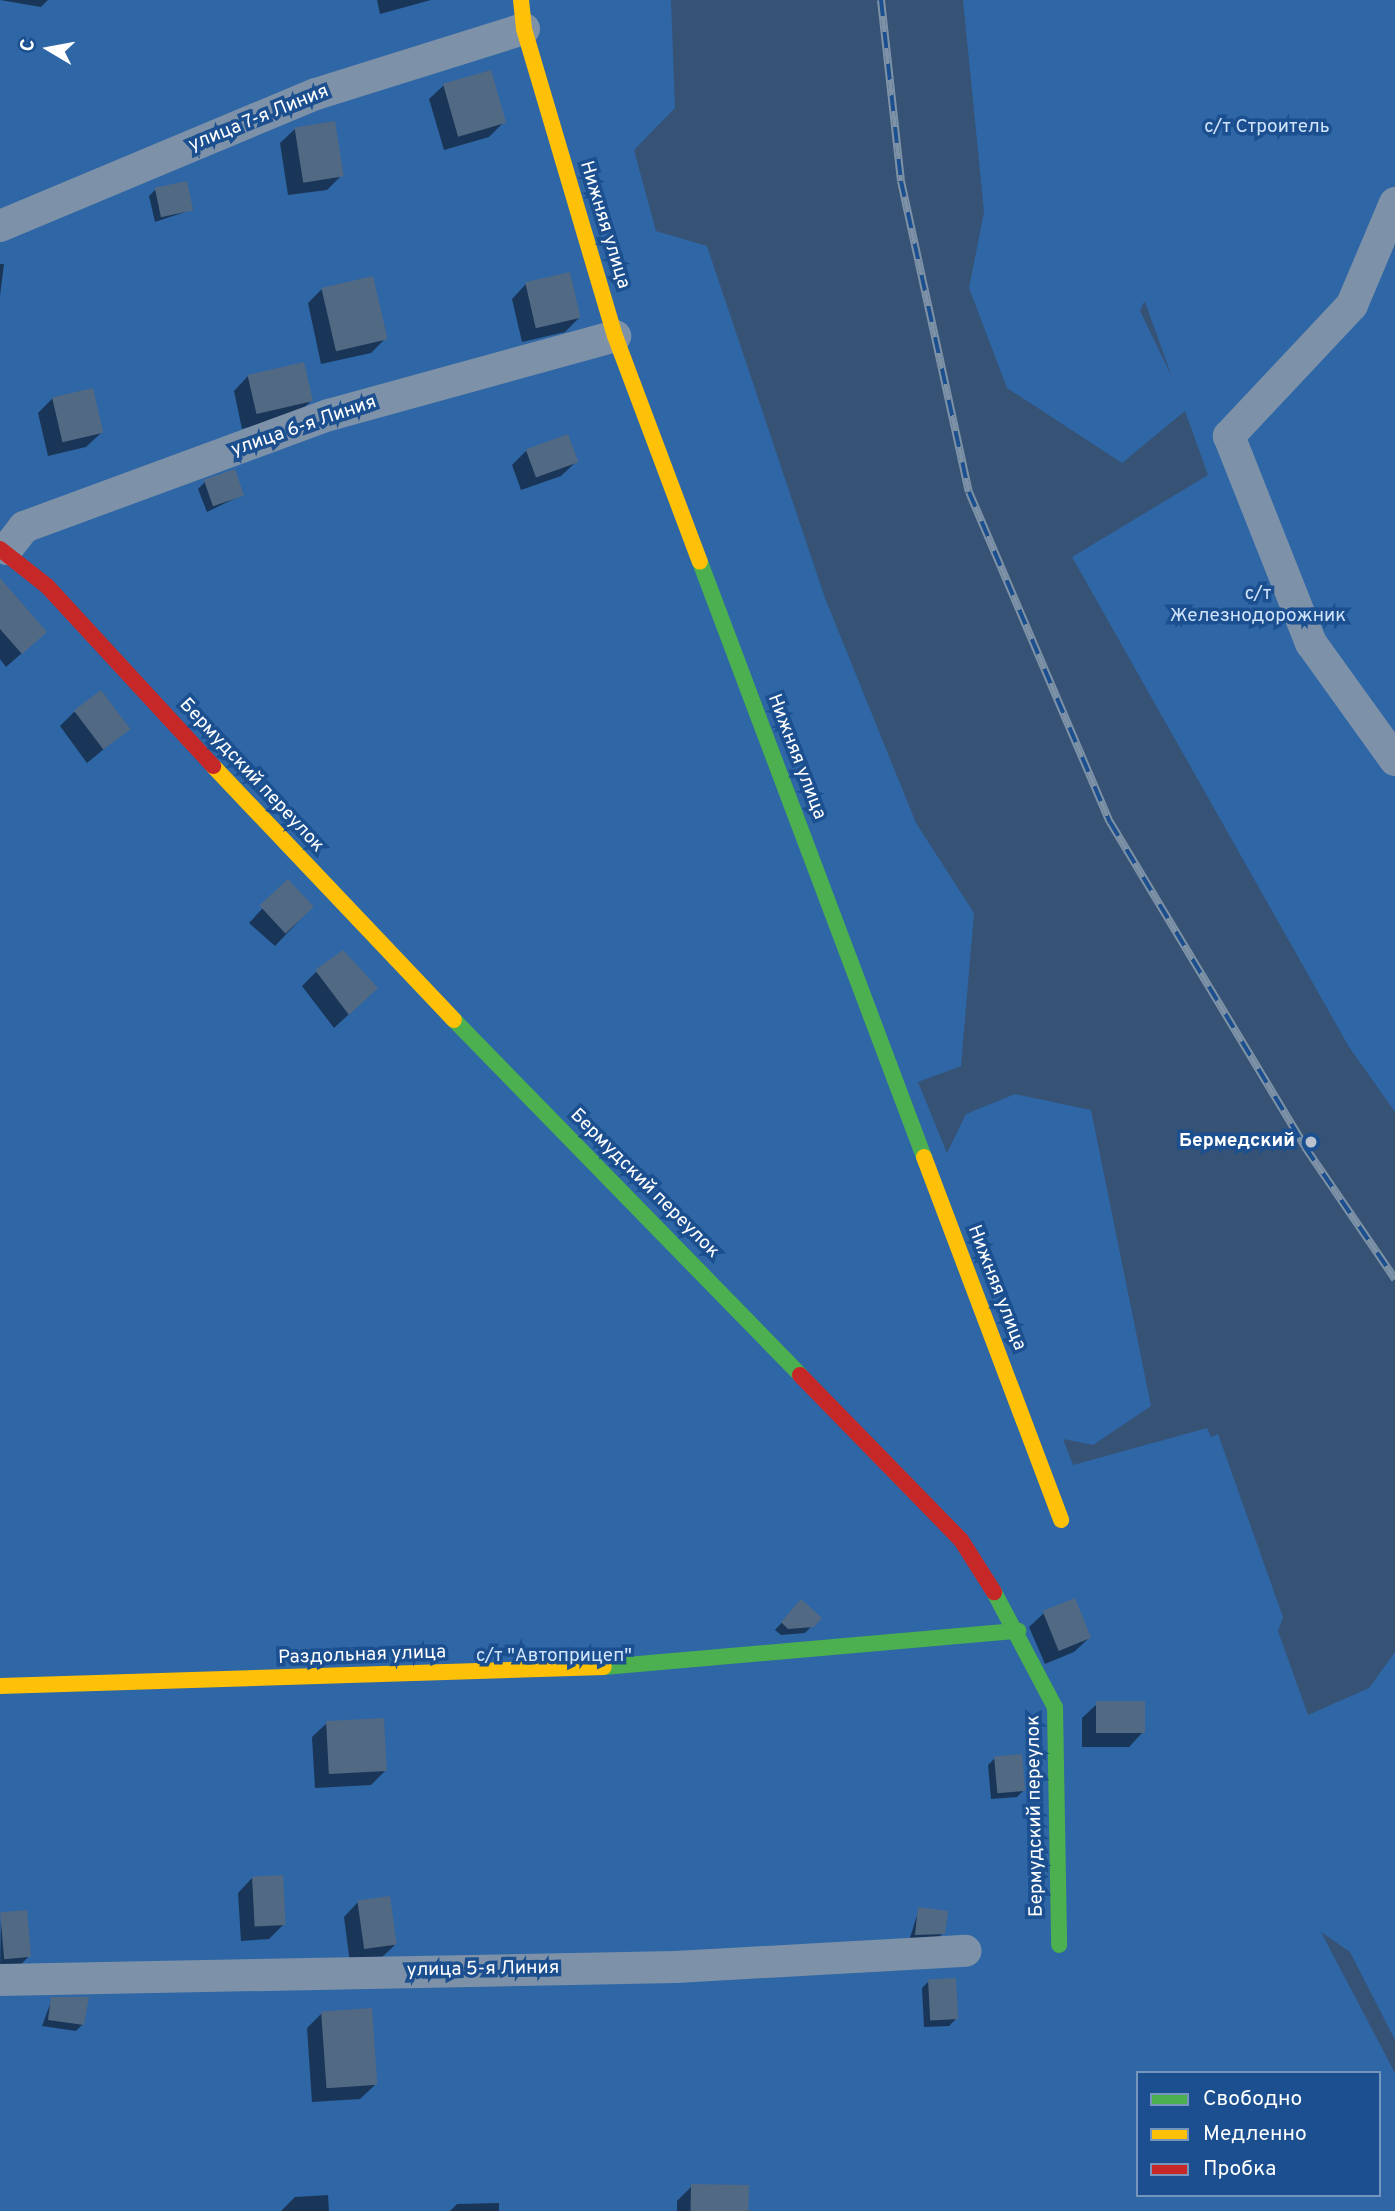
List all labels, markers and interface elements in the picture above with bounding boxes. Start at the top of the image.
north arrow [14,14,84,84]
text: С [15,37,41,53]
street label: улица 7-я Линия [185,80,333,158]
park label: с/т Строитель [1204,117,1330,139]
street label: Нижняя улица [574,158,634,292]
street label: улица 6-я Линия [228,391,380,463]
park label: с/т Железнодорожник [1170,584,1346,628]
street label: Нижняя улица [762,691,830,823]
street label: Бермудский переулок [174,694,328,858]
street label: Бермудский переулок [564,1104,724,1264]
place label: Бермедский [1179,1131,1295,1153]
marker: Бермедский [1301,1132,1321,1152]
street label: Нижняя улица [962,1222,1030,1354]
street label: Раздольная улица [278,1642,446,1670]
park label: с/т "Автоприцеп" [476,1646,632,1668]
street label: Бермудский переулок [1023,1715,1049,1917]
street label: улица 5-я Линия [407,1957,559,1983]
legend [1136,2071,1381,2197]
text: Свободно [1203,2086,1302,2113]
text: Медленно [1203,2121,1307,2148]
text: Пробка [1203,2156,1276,2183]

